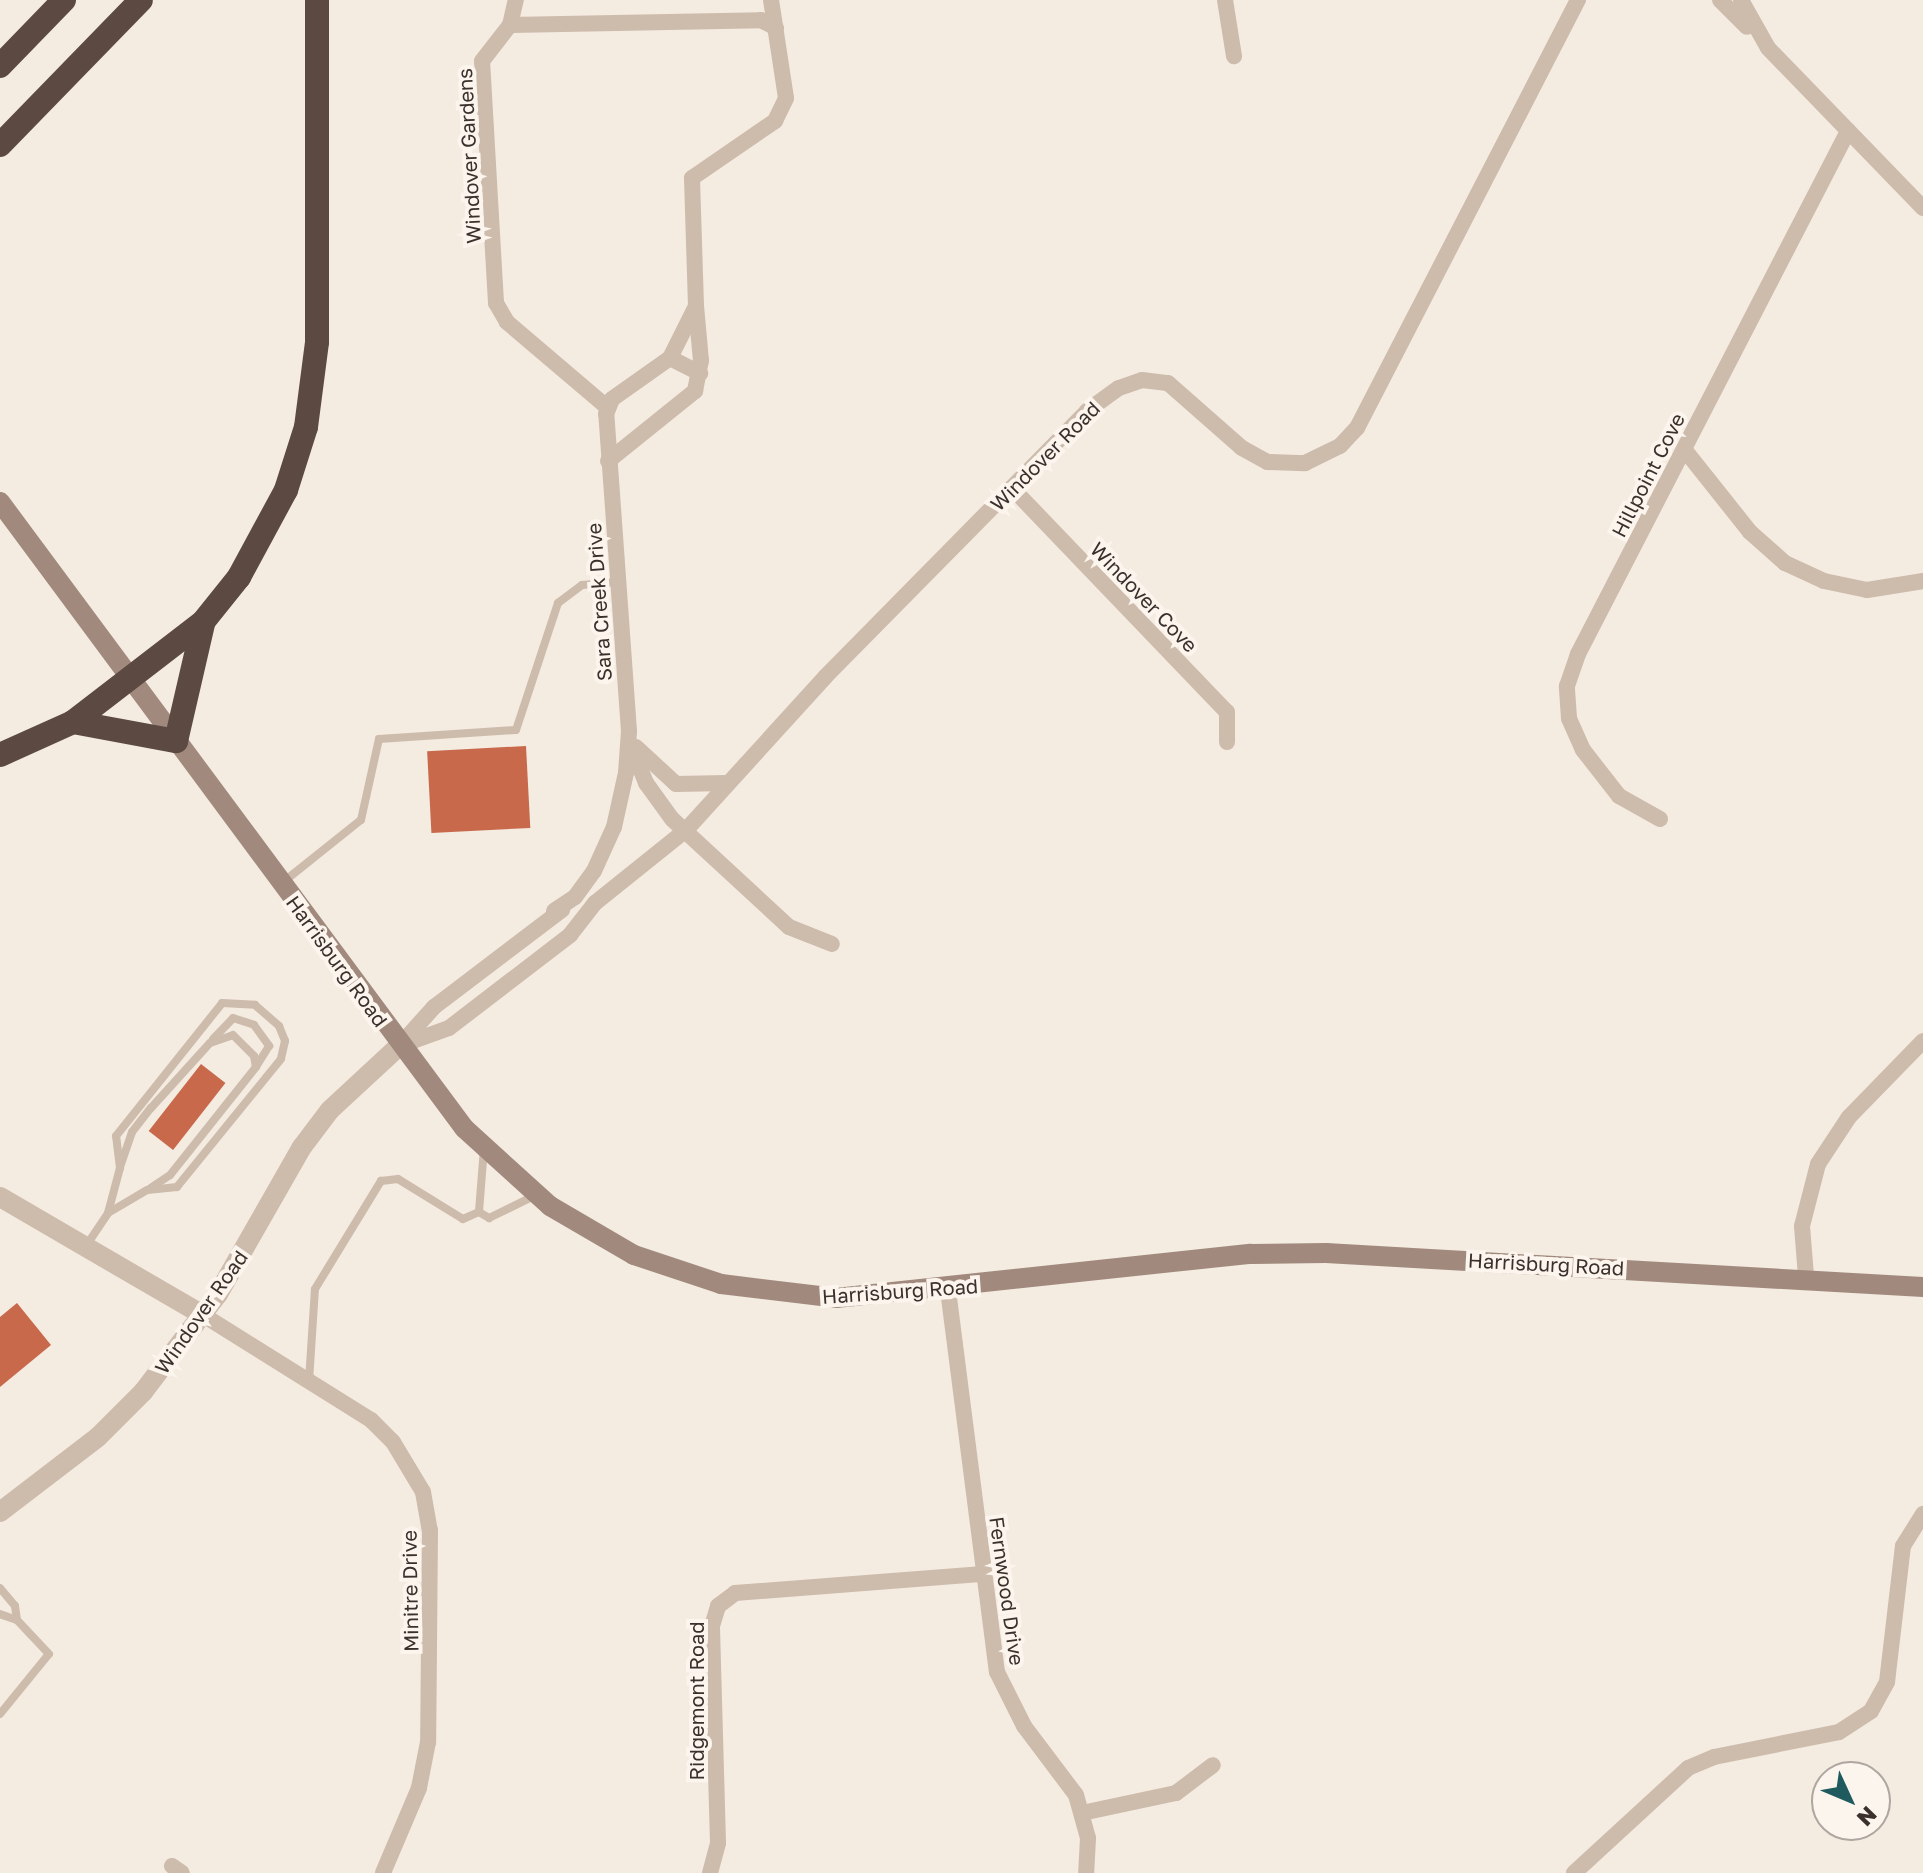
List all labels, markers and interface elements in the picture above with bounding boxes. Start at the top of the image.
street label: Windover Gardens [452,68,486,244]
street label: Windover Road [985,396,1105,516]
street label: Hillpoint Cove [1607,409,1689,541]
street label: Sara Creek Drive [582,522,616,682]
street label: Windover Cove [1086,537,1202,657]
street label: Harrisburg Road [281,891,393,1031]
street label: Windover Road [150,1246,252,1378]
street label: Harrisburg Road [1467,1248,1625,1280]
street label: Harrisburg Road [821,1274,979,1308]
street label: Fernwood Drive [985,1515,1029,1667]
street label: Minitre Drive [397,1530,423,1652]
street label: Ridgemont Road [684,1622,708,1780]
north arrow [1811,1761,1891,1841]
text: N [1852,1801,1883,1832]

